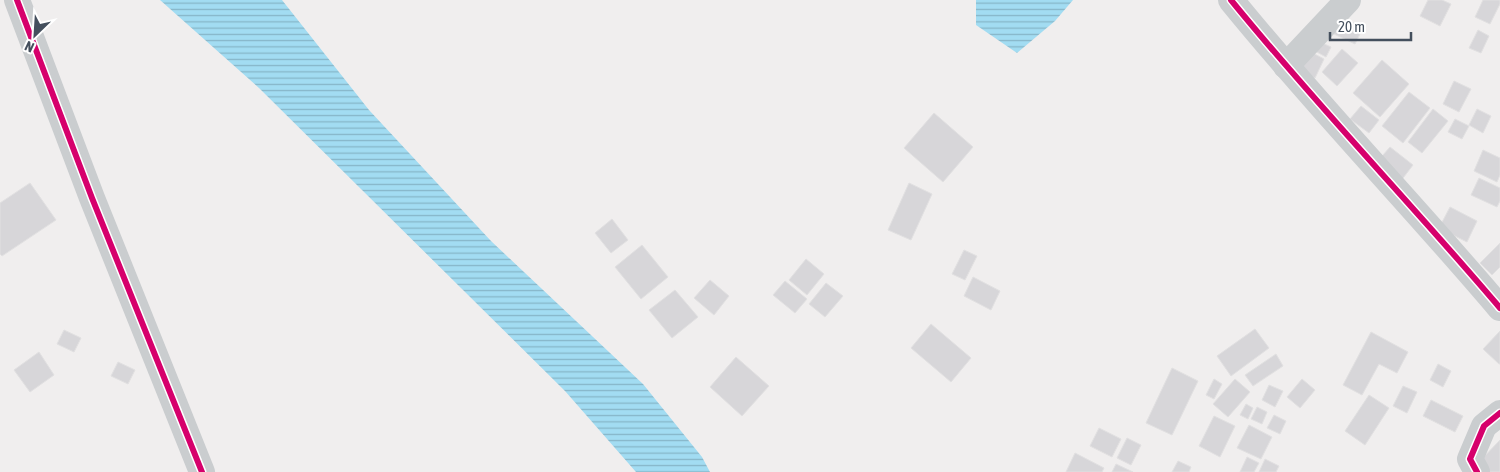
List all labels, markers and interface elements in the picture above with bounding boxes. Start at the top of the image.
north arrow [10,10,60,60]
scale bar [1330,10,1411,42]
text: 20 m [1338,18,1365,35]
text: N [22,38,37,56]

